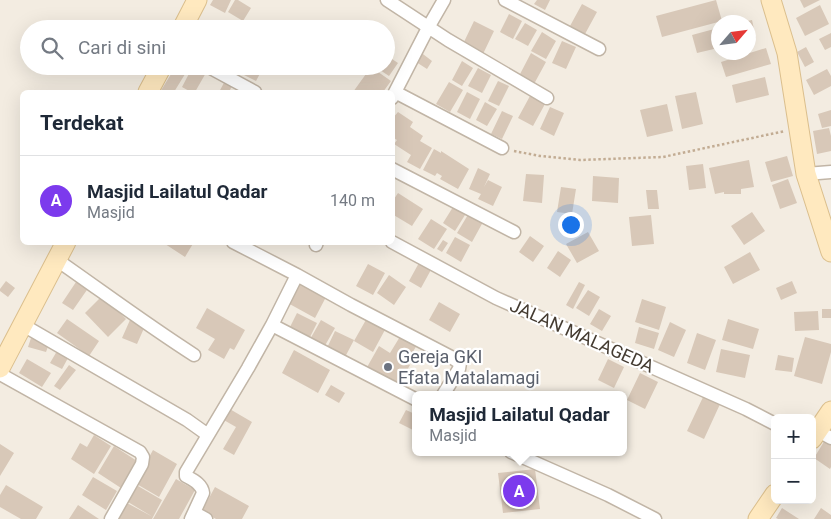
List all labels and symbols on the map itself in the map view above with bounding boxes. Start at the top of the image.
north arrow [711,15,756,60]
your location [558,212,584,238]
street label: JALAN MALAGEDA [507,294,658,377]
place label: Gereja GKI Efata Matalamagi [398,346,540,388]
marker: Gereja GKI Efata Matalamagi [382,361,394,373]
pin: A [503,472,535,510]

